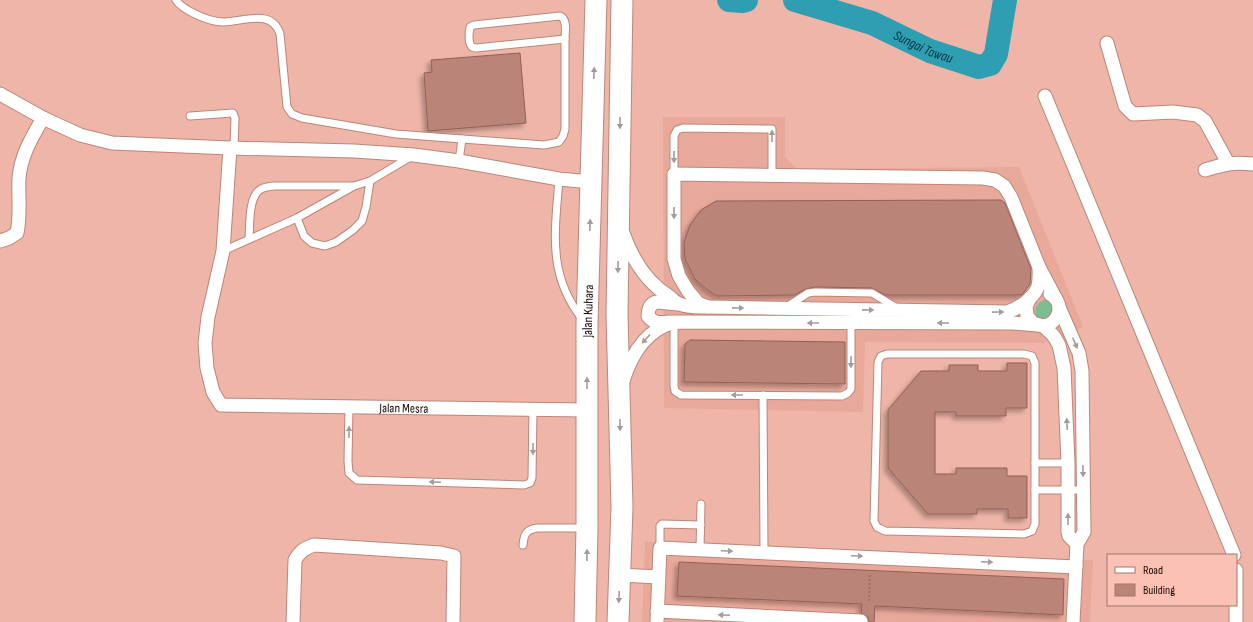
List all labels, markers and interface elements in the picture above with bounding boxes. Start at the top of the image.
water label: Sungai Tawau [891,27,955,67]
one-way arrow [591,66,597,79]
one-way arrow [617,117,623,130]
one-way arrow [769,129,775,142]
one-way arrow [671,151,677,164]
one-way arrow [671,207,677,220]
one-way arrow [586,219,593,231]
one-way arrow [615,261,621,274]
street label: Jalan Kuhara [580,284,597,339]
one-way arrow [732,305,745,311]
one-way arrow [862,307,875,313]
one-way arrow [992,309,1005,315]
one-way arrow [806,320,819,326]
one-way arrow [936,320,949,326]
one-way arrow [642,334,651,344]
one-way arrow [1072,337,1078,348]
one-way arrow [848,356,854,369]
one-way arrow [584,376,590,389]
one-way arrow [730,392,743,398]
street label: Jalan Mesra [378,400,428,417]
one-way arrow [1063,418,1070,430]
one-way arrow [617,419,623,432]
one-way arrow [345,426,352,438]
one-way arrow [530,443,536,456]
one-way arrow [1080,465,1086,478]
one-way arrow [429,479,441,486]
one-way arrow [1065,512,1071,525]
one-way arrow [721,547,733,554]
one-way arrow [584,548,590,561]
one-way arrow [851,553,863,560]
legend [1107,554,1237,606]
one-way arrow [981,559,993,566]
text: Road [1143,563,1163,578]
text: Building [1143,583,1175,598]
one-way arrow [616,591,622,604]
one-way arrow [718,611,730,618]

